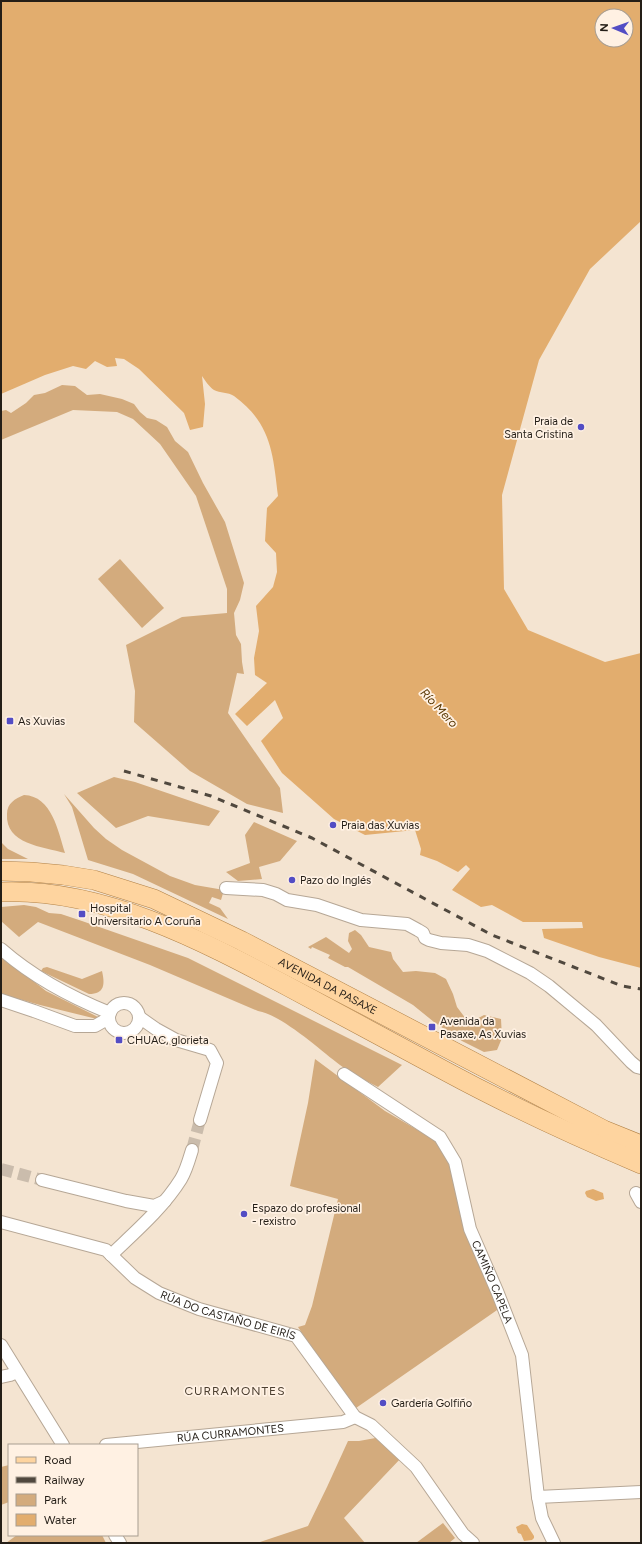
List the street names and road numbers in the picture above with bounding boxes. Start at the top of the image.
street label: AVENIDA DA PASAXE [276,955,379,1017]
street label: CAMIÑO CAPELA [469,1238,515,1326]
street label: RÚA DO CASTAÑO DE EIRÍS [158,1288,297,1343]
street label: RÚA CURRAMONTES [176,1422,285,1445]

